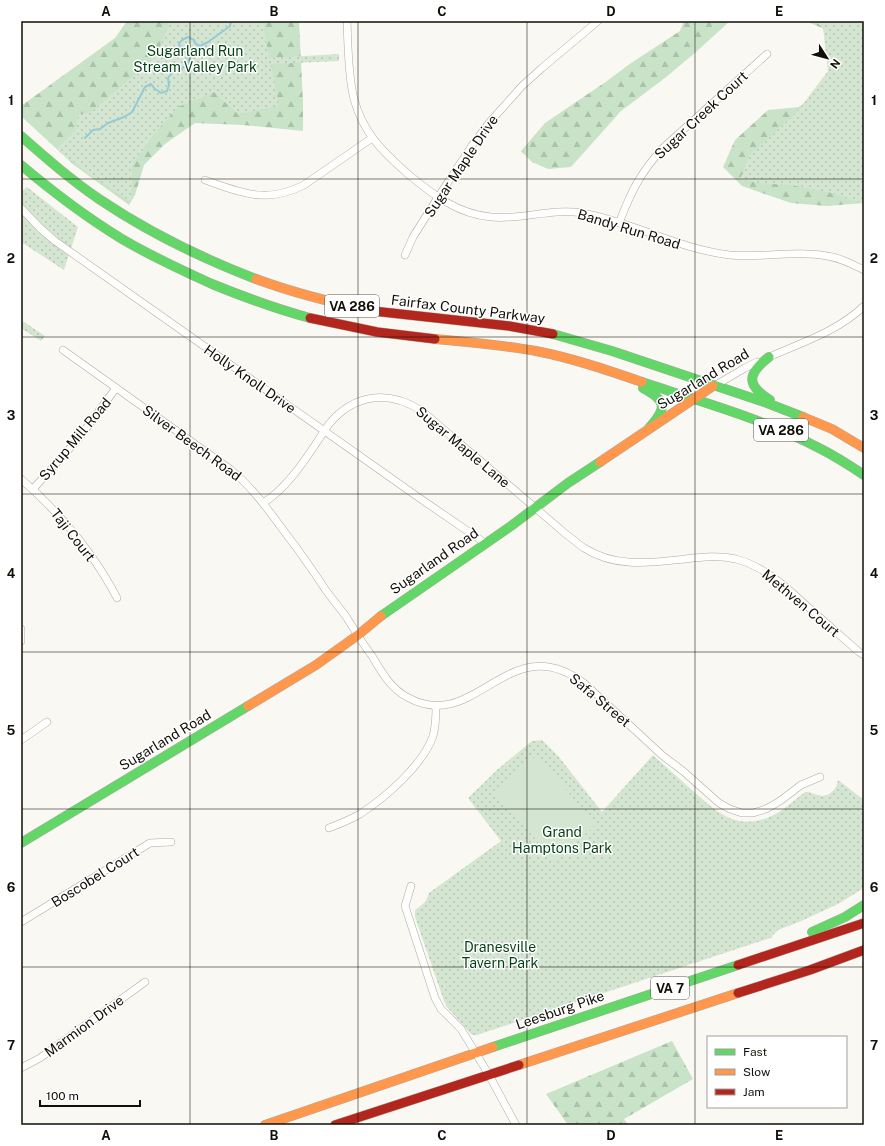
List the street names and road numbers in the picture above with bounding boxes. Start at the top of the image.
street label: Sugar Creek Court [651,68,751,162]
street label: Sugar Maple Drive [421,112,501,220]
street label: Bandy Run Road [576,206,682,252]
street label: Fairfax County Parkway [390,292,546,326]
road number: VA 286 [325,295,379,317]
street label: Holly Knoll Drive [201,341,299,417]
street label: Sugarland Road [654,345,752,413]
street label: Syrup Mill Road [36,394,114,484]
street label: Silver Beech Road [140,402,244,484]
street label: Sugar Maple Lane [413,403,513,491]
road number: VA 286 [754,419,808,441]
street label: Taji Court [48,506,98,564]
street label: Sugarland Road [387,525,481,597]
street label: Methven Court [759,566,843,640]
street label: Safa Street [566,670,634,730]
street label: Sugarland Road [116,706,214,774]
street label: Boscobel Court [48,844,142,910]
road number: VA 7 [651,977,689,999]
street label: Leesburg Pike [514,987,606,1033]
street label: Marmion Drive [41,992,127,1060]

